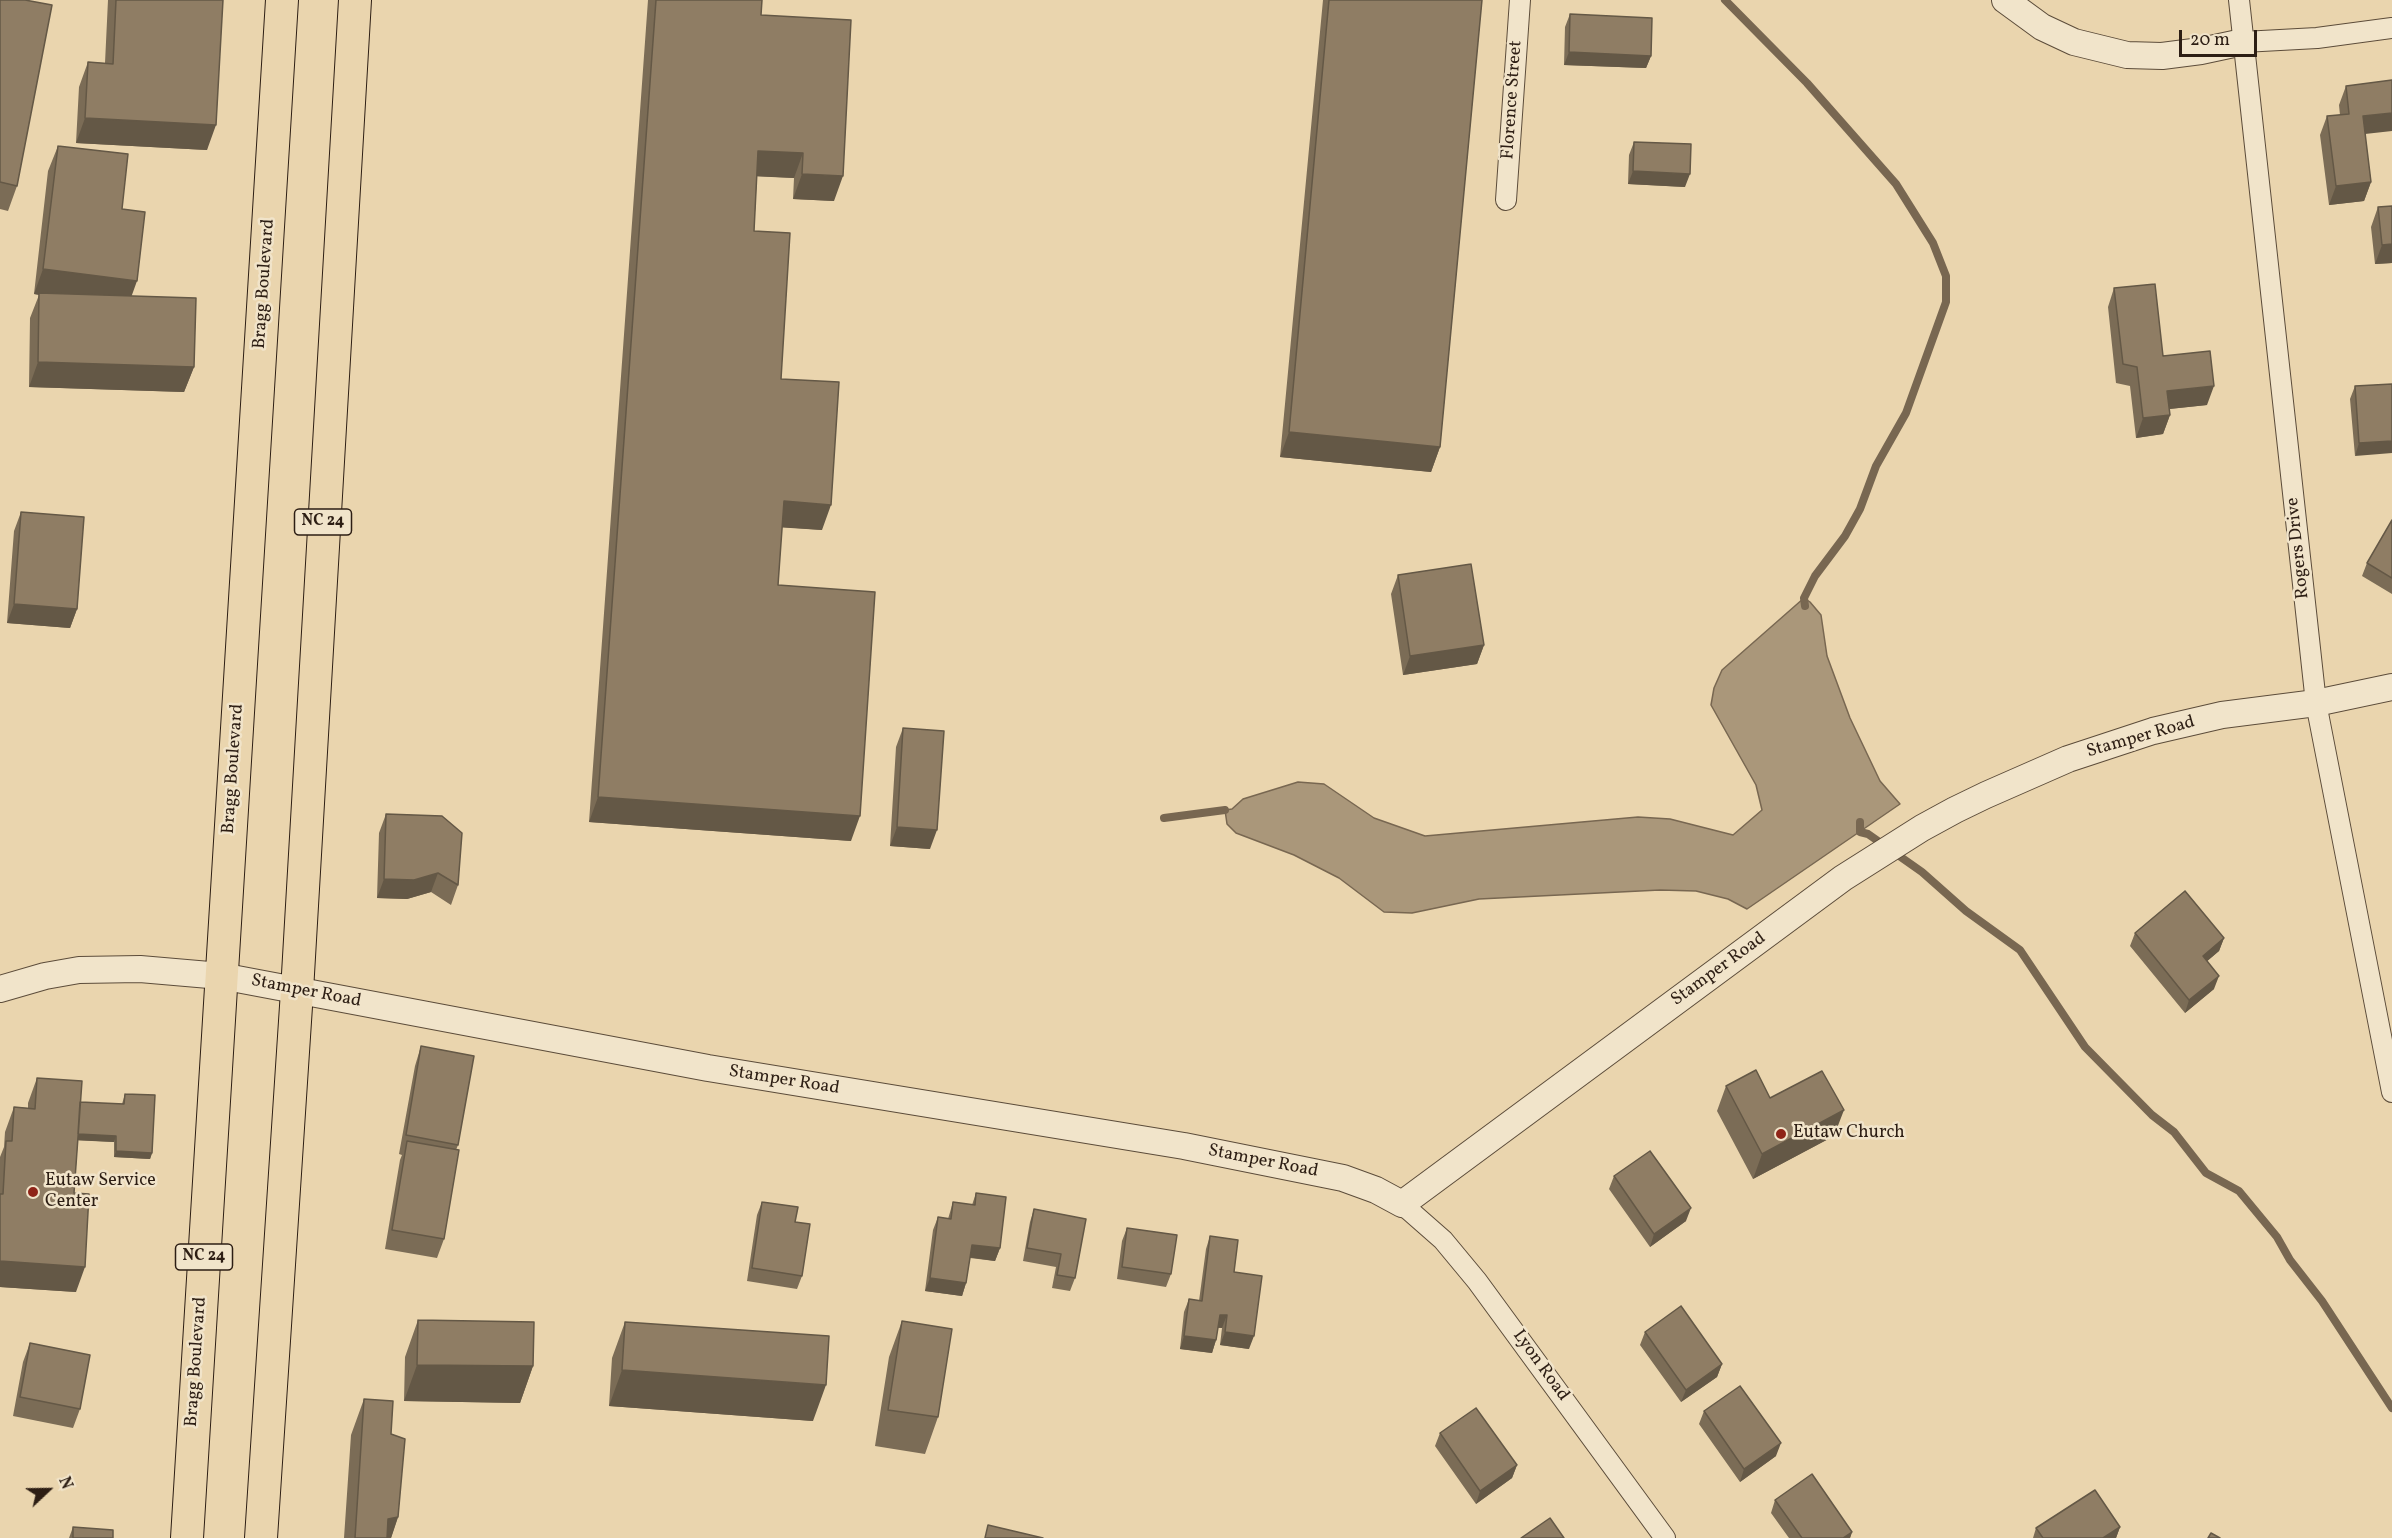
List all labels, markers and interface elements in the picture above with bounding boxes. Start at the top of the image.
scale bar [2182,18,2260,56]
text: 20 m [2190,28,2230,53]
street label: Florence Street [1498,40,1528,160]
street label: Bragg Boulevard [250,218,280,350]
street label: Rogers Drive [2283,496,2315,600]
road number: NC 24 [294,509,352,535]
street label: Bragg Boulevard [219,703,249,835]
street label: Stamper Road [2084,712,2198,764]
street label: Stamper Road [1667,928,1771,1012]
street label: Stamper Road [249,971,363,1013]
street label: Stamper Road [727,1062,841,1100]
place label: Eutaw Church [1793,1123,1905,1145]
marker: Eutaw Church [1774,1127,1788,1141]
street label: Stamper Road [1206,1141,1320,1183]
place label: Eutaw Service Center [45,1171,156,1214]
marker: Eutaw Service Center [26,1185,40,1199]
road number: NC 24 [176,1244,232,1270]
street label: Bragg Boulevard [182,1296,212,1428]
street label: Lyon Road [1507,1326,1573,1406]
north arrow [18,1460,78,1520]
text: N [52,1474,77,1493]

